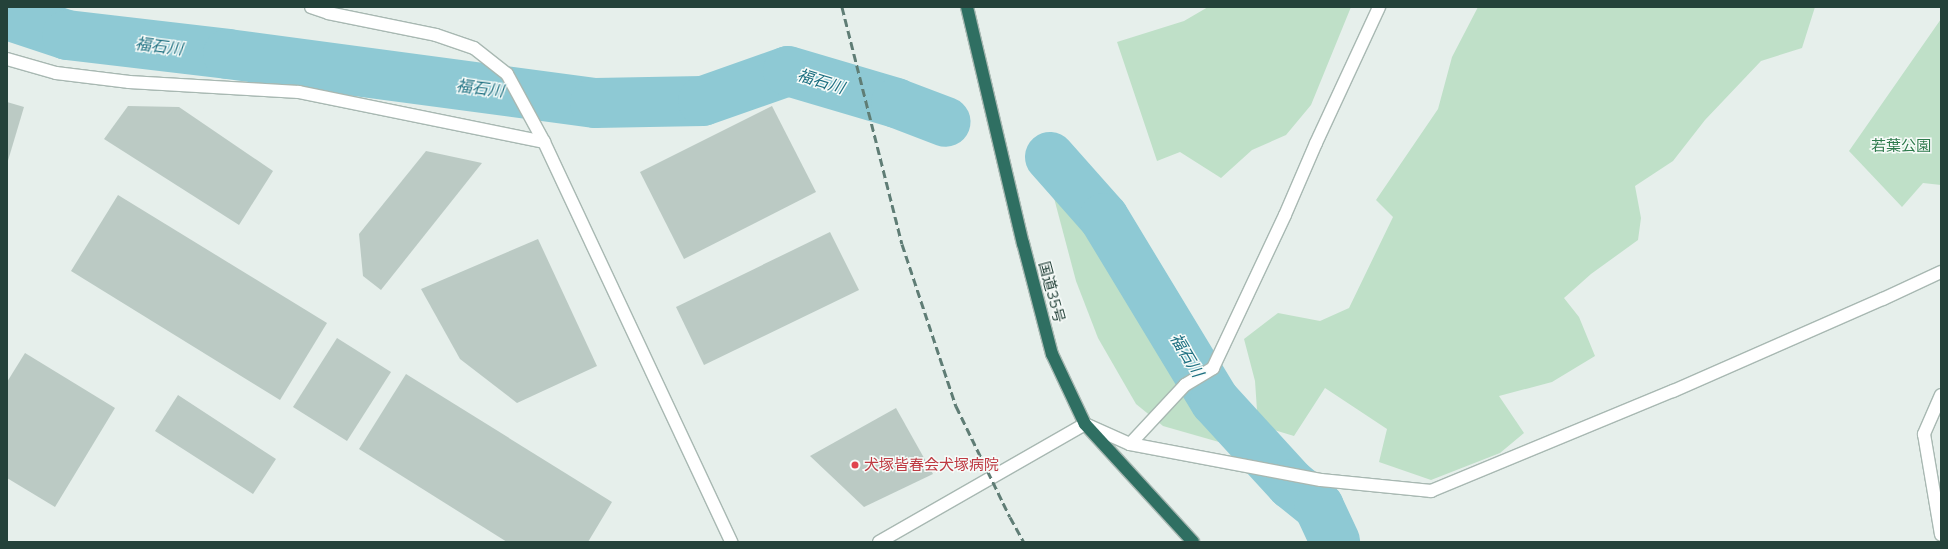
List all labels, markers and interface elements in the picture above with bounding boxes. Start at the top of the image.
water label: 福石川 [134,34,184,58]
water label: 福石川 [795,65,847,97]
water label: 福石川 [455,76,505,100]
park label: 若葉公園 [1871,137,1931,155]
street label: 国道35号 [1035,259,1069,325]
water label: 福石川 [1166,329,1208,381]
place label: 犬塚皆春会犬塚病院 [864,456,999,474]
marker: 犬塚皆春会犬塚病院 [849,459,861,471]

